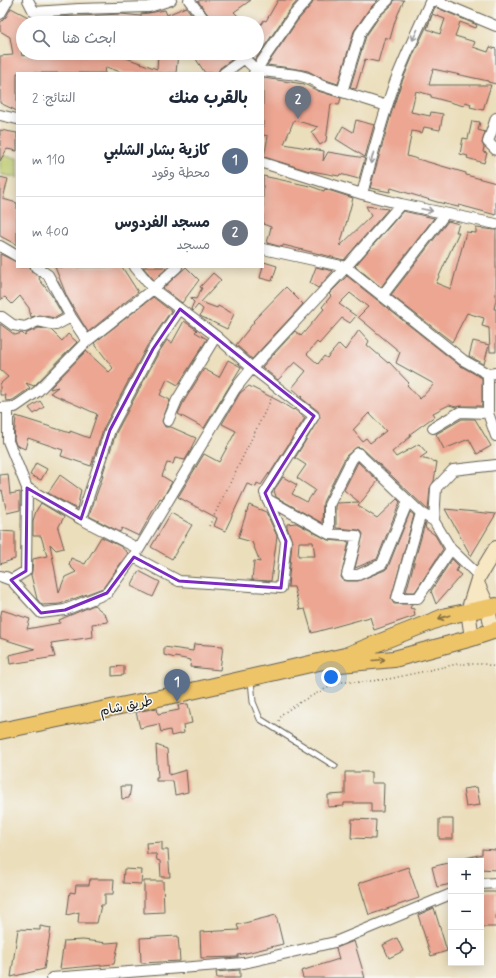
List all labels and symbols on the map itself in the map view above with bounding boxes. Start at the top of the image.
one-way arrow [411,29,418,41]
pin: 2 [285,86,311,119]
one-way arrow [368,151,375,164]
one-way arrow [420,206,433,214]
one-way arrow [438,614,451,621]
one-way arrow [372,657,385,664]
your location [321,667,341,687]
pin: 1 [164,669,190,702]
street label: طريق شام [98,693,155,721]

